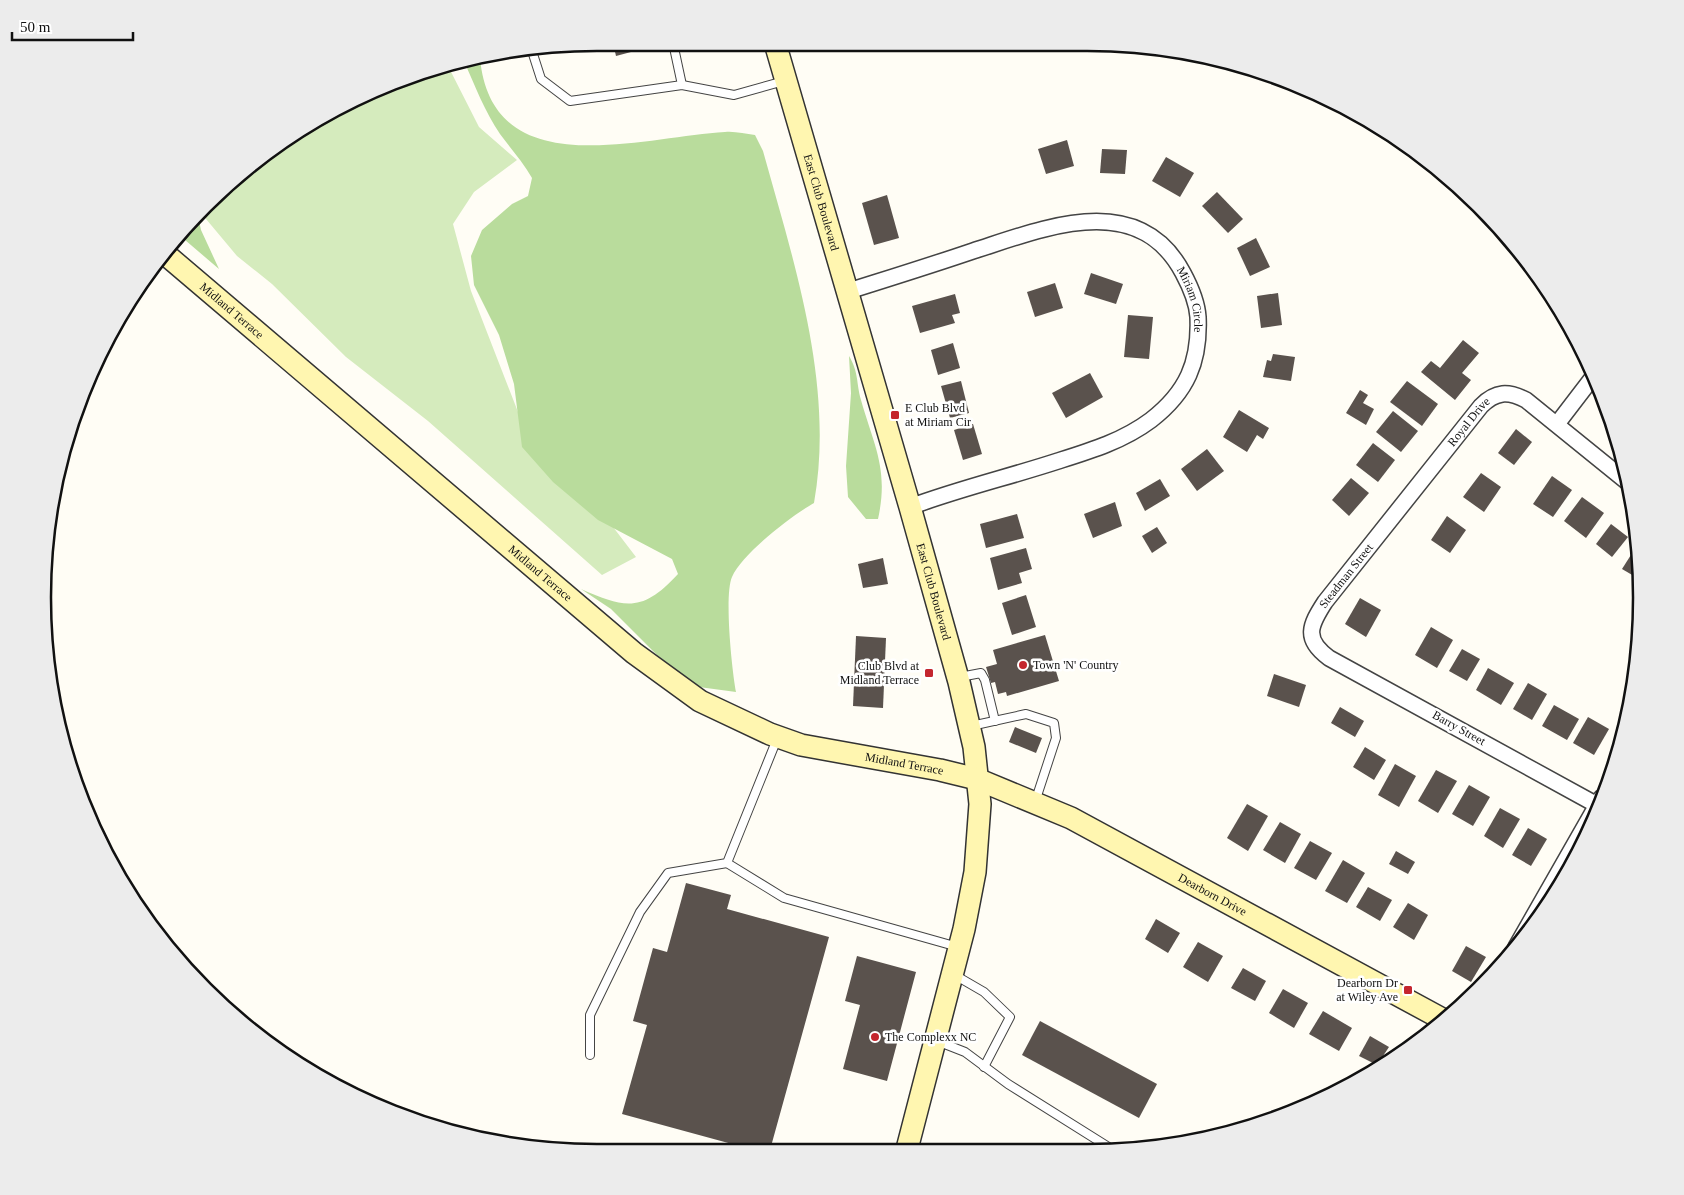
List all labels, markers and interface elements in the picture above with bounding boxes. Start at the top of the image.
scale bar [12,10,134,42]
text: 50 m [20,19,51,35]
street label: East Club Boulevard [801,152,842,252]
street label: Miriam Circle [1174,264,1205,332]
street label: Midland Terrace [197,280,267,342]
street label: Royal Drive [1445,394,1493,449]
place label: E Club Blvd at Miriam Cir [905,401,971,429]
marker: E Club Blvd at Miriam Cir [889,409,901,421]
street label: Steadman Street [1316,540,1376,611]
street label: East Club Boulevard [913,541,954,642]
street label: Midland Terrace [505,542,575,604]
place label: Town 'N' Country [1033,658,1118,672]
place label: Club Blvd at Midland Terrace [840,659,920,687]
marker: Town 'N' Country [1017,659,1029,671]
marker: Club Blvd at Midland Terrace [923,667,935,679]
street label: Barry Street [1430,708,1488,749]
street label: Midland Terrace [864,750,945,778]
street label: Dearborn Drive [1176,870,1249,919]
place label: Dearborn Dr at Wiley Ave [1336,976,1398,1004]
marker: Dearborn Dr at Wiley Ave [1402,984,1414,996]
place label: The Complexx NC [885,1030,976,1044]
marker: The Complexx NC [869,1031,881,1043]

